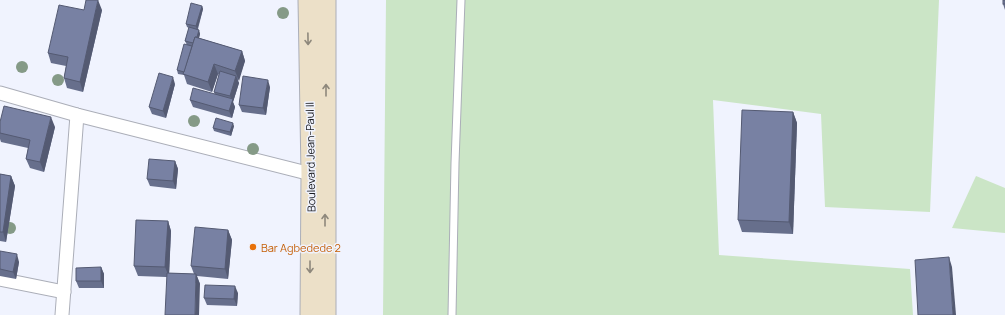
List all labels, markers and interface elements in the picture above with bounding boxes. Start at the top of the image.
one-way arrow [304,32,312,45]
one-way arrow [322,84,329,97]
street label: Boulevard Jean-Paul II [302,102,318,212]
one-way arrow [321,214,329,227]
place label: Bar Agbedede 2 [261,240,341,255]
marker: Bar Agbedede 2 [248,242,258,252]
one-way arrow [306,260,314,273]

